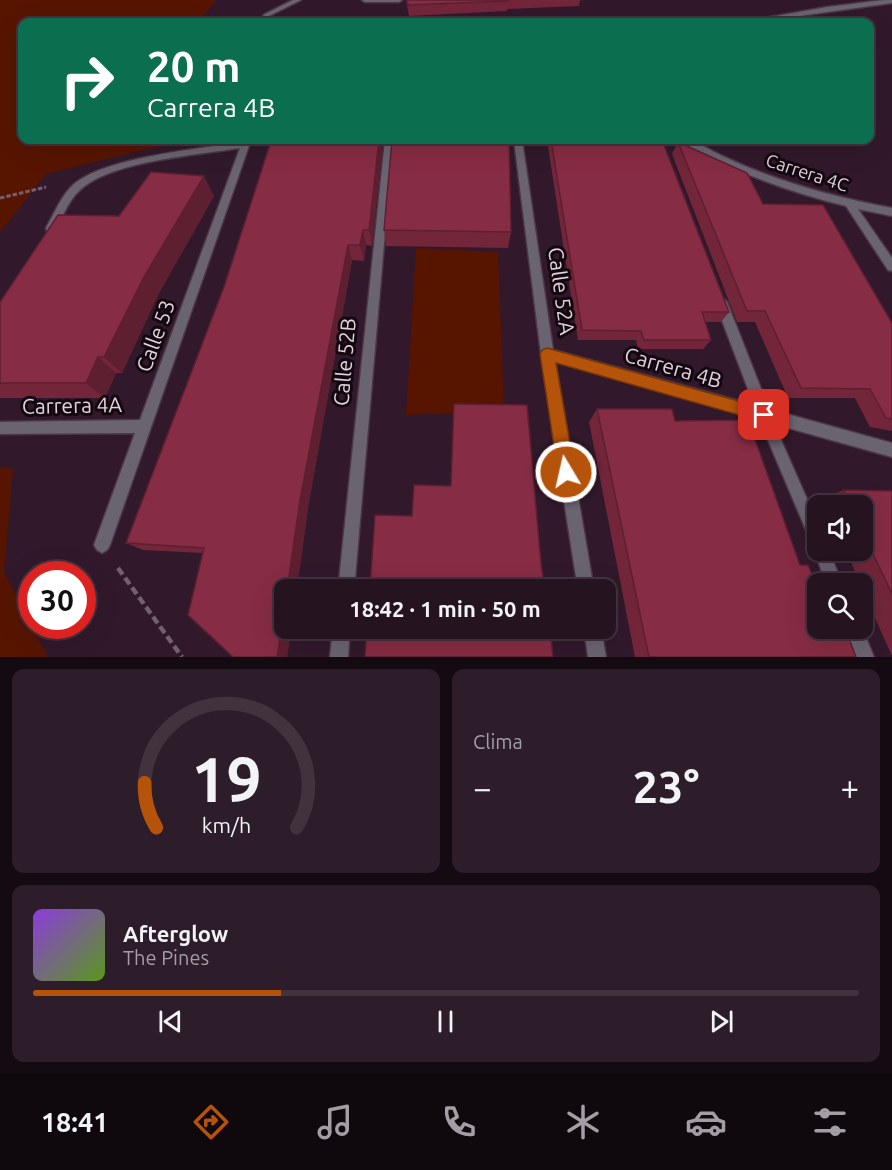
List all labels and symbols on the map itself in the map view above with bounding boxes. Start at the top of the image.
street label: Carrera 4C [764,149,851,195]
street label: Calle 52A [544,245,580,337]
street label: Calle 53 [131,296,179,375]
street label: Calle 52B [328,317,360,407]
street label: Carrera 4B [622,342,725,392]
pin [738,389,789,440]
street label: Carrera 4A [22,392,123,418]
position arrow [534,440,598,504]
speed limit sign: 30 [18,561,96,639]

